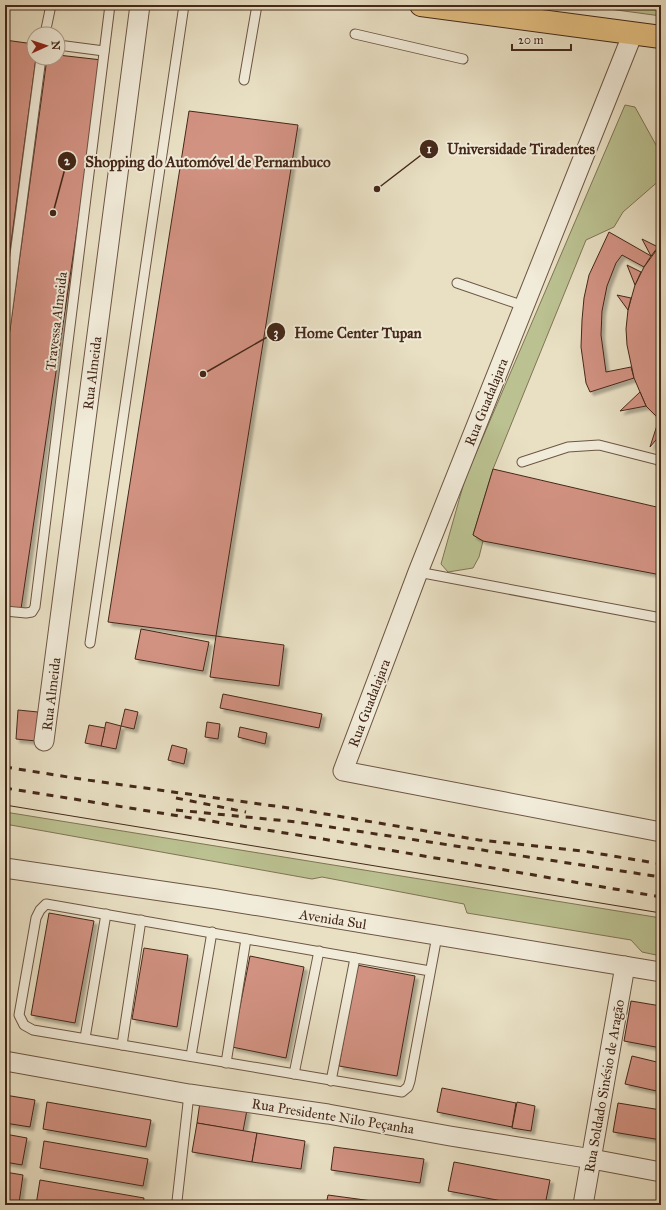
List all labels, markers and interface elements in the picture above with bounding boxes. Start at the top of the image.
north arrow [26,26,66,66]
scale bar [512,26,571,52]
text: 20 m [518,33,544,47]
text: N [49,40,62,51]
callout: Universidade Tiradentes [419,135,603,162]
text: Universidade Tiradentes [447,140,596,158]
text: 1 [427,142,432,156]
callout: Shopping do Automóvel de Pernambuco [57,148,338,175]
text: Shopping do Automóvel de Pernambuco [85,153,331,172]
text: 2 [64,154,71,168]
street label: Travessa Almeida [42,271,71,371]
callout: Home Center Tupan [266,319,429,346]
text: Home Center Tupan [294,324,423,343]
text: 3 [274,326,279,341]
street label: Rua Almeida [80,335,105,411]
street label: Rua Guadalajara [461,356,512,448]
street label: Rua Almeida [39,656,64,732]
street label: Rua Guadalajara [345,657,394,750]
street label: Avenida Sul [297,906,368,933]
street label: Rua Soldado Sinésio de Aragão [581,998,628,1174]
street label: Rua Presidente Nilo Peçanha [250,1095,415,1138]

